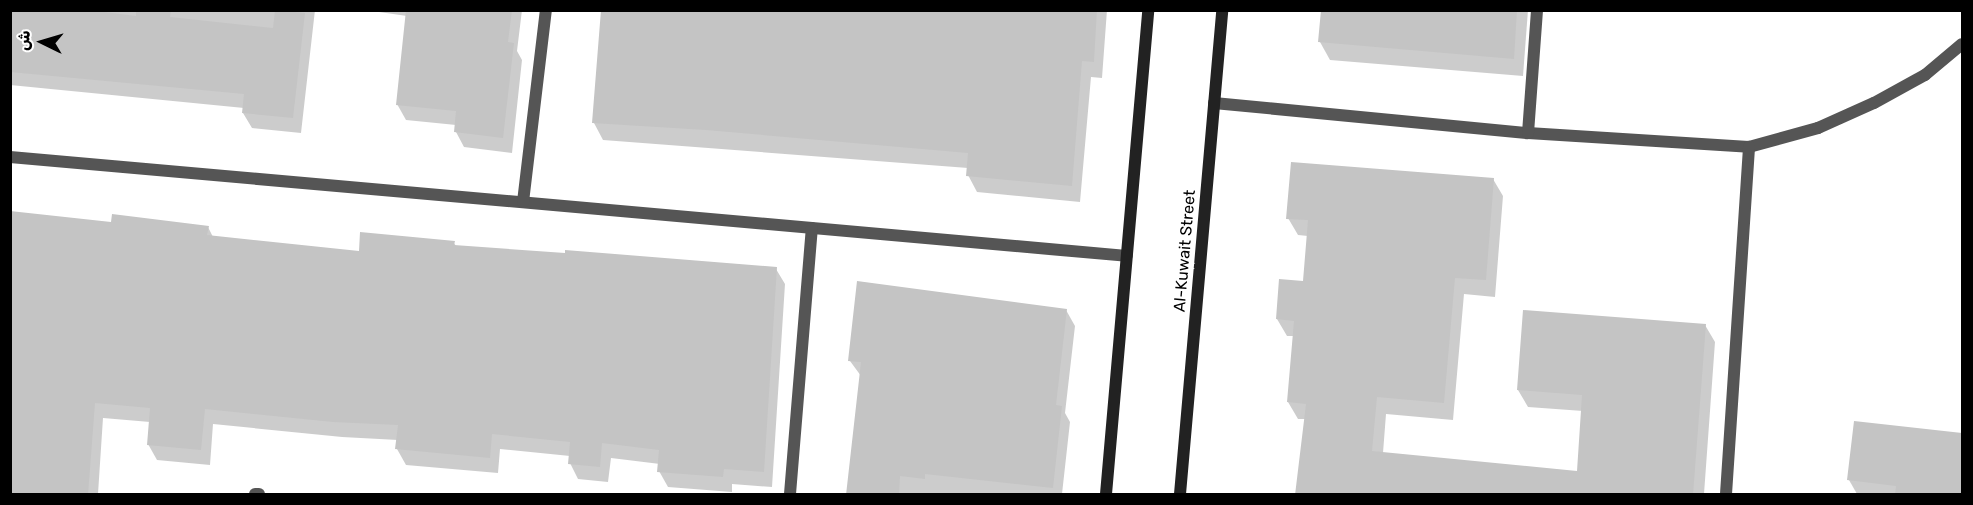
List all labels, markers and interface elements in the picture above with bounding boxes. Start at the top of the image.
north arrow [12,12,72,72]
text: ش [13,29,34,51]
street label: Al-Kuwait Street [1170,189,1200,313]

